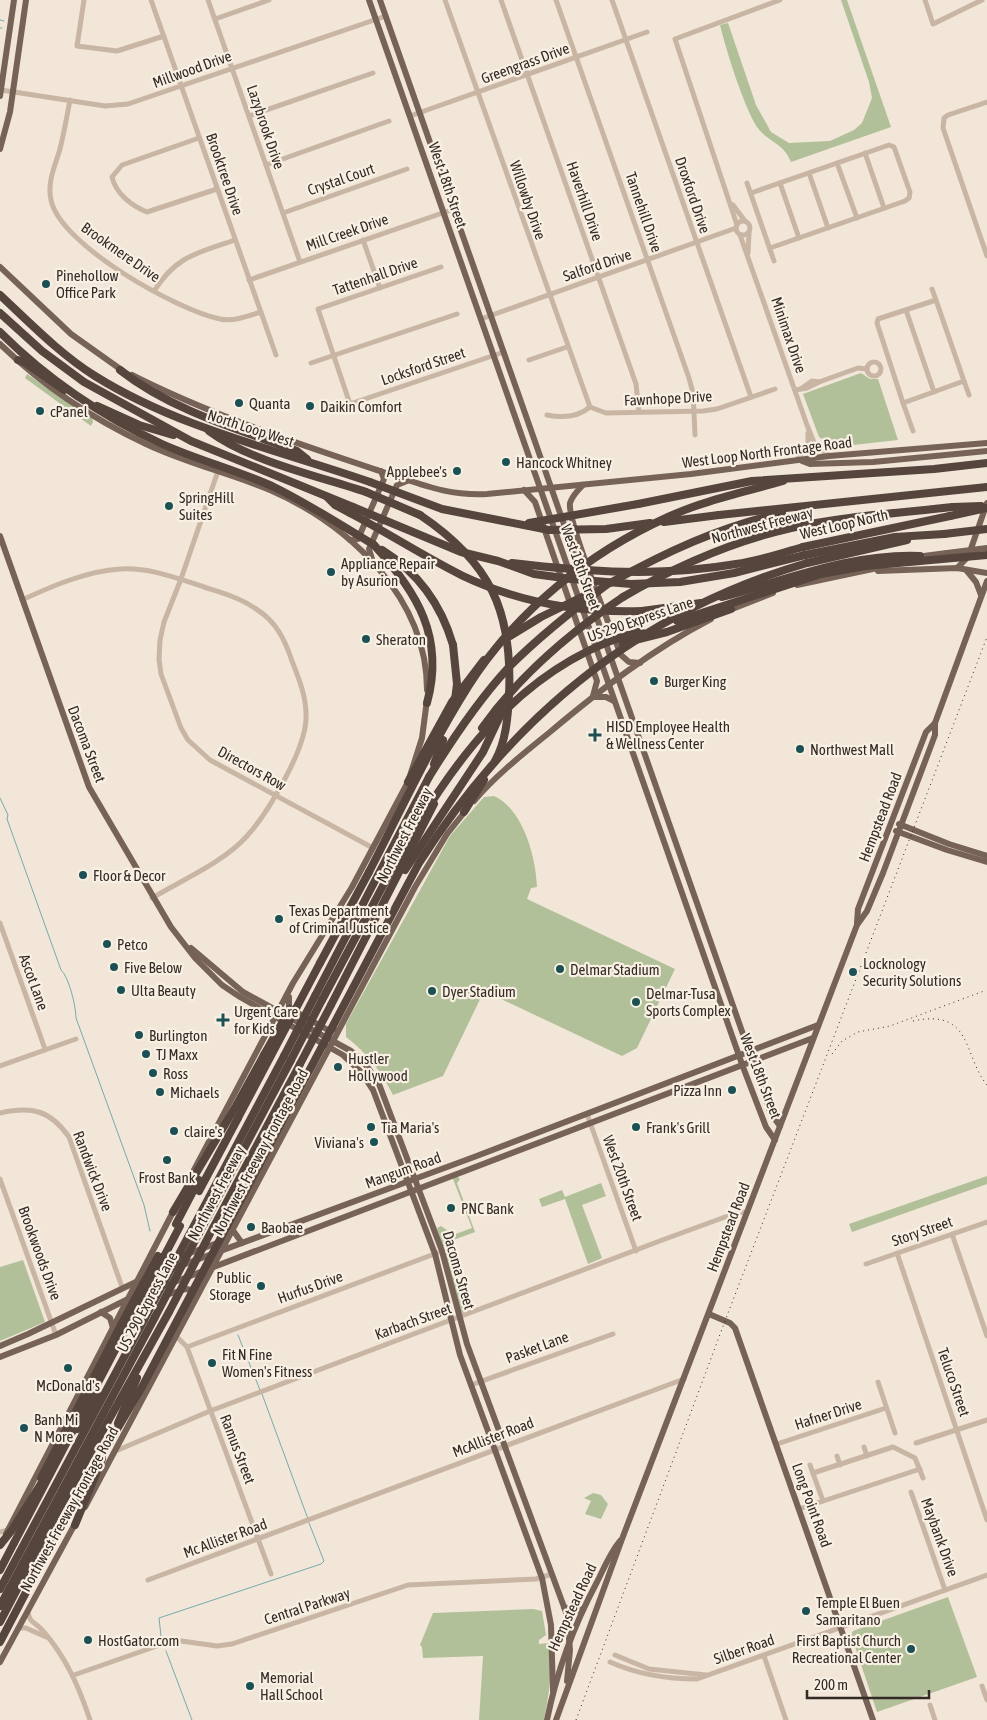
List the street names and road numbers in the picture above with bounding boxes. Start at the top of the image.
street label: Greengrass Drive [479,39,572,87]
street label: Millwood Drive [150,47,234,91]
street label: Lazybrook Drive [244,83,288,171]
street label: Brooktree Drive [203,131,247,217]
street label: West 18th Street [425,140,471,230]
street label: Droxford Drive [672,155,714,236]
street label: Willowby Drive [507,158,549,242]
street label: Haverhill Drive [563,159,607,243]
street label: Crystal Court [305,160,377,198]
street label: Tannehill Drive [622,170,666,255]
street label: Mill Creek Drive [304,210,391,254]
street label: Brookmere Drive [78,219,164,286]
street label: Salford Drive [561,245,634,285]
street label: Tattenhall Drive [330,254,420,298]
street label: Minimax Drive [768,295,810,375]
street label: Locksford Street [379,344,467,388]
street label: Fawnhope Drive [623,387,713,409]
street label: North Loop West [206,406,296,450]
street label: West Loop North Frontage Road [681,433,853,471]
street label: Northwest Freeway [709,503,815,547]
street label: West Loop North [798,506,890,542]
street label: West 18th Street [558,522,604,612]
street label: US 290 Express Lane [585,593,695,645]
street label: Dacoma Street [65,703,109,785]
street label: Directors Row [215,742,289,794]
street label: Hempstead Road [855,770,905,864]
street label: Northwest Freeway [373,785,435,885]
street label: Ascot Lane [16,952,52,1013]
street label: West 18th Street [737,1031,785,1121]
street label: Northwest Freeway Frontage Road [208,1066,312,1238]
street label: Randwick Drive [70,1128,116,1214]
street label: West 20th Street [600,1133,646,1223]
street label: Northwest Freeway [184,1143,248,1243]
street label: Mangum Road [363,1148,443,1192]
street label: Hempstead Road [703,1180,753,1274]
street label: Brookwoods Drive [15,1204,65,1302]
street label: Story Street [889,1213,955,1249]
street label: Dacoma Street [440,1229,478,1311]
street label: US 290 Express Lane [114,1249,181,1355]
street label: Hurfus Drive [275,1267,345,1307]
street label: Karbach Street [372,1299,454,1343]
street label: Pasket Lane [503,1328,571,1366]
street label: Teluco Street [934,1346,974,1418]
street label: Hafner Drive [792,1395,864,1433]
street label: Ramus Street [217,1412,259,1486]
street label: McAllister Road [450,1414,536,1460]
street label: Northwest Freeway Frontage Road [16,1424,122,1594]
street label: Long Point Road [789,1460,835,1550]
street label: Maybank Drive [918,1495,962,1579]
street label: Mc Allister Road [181,1515,269,1561]
street label: Hempstead Road [544,1561,600,1653]
street label: Central Parkway [262,1584,352,1628]
street label: Silber Road [712,1631,776,1667]

